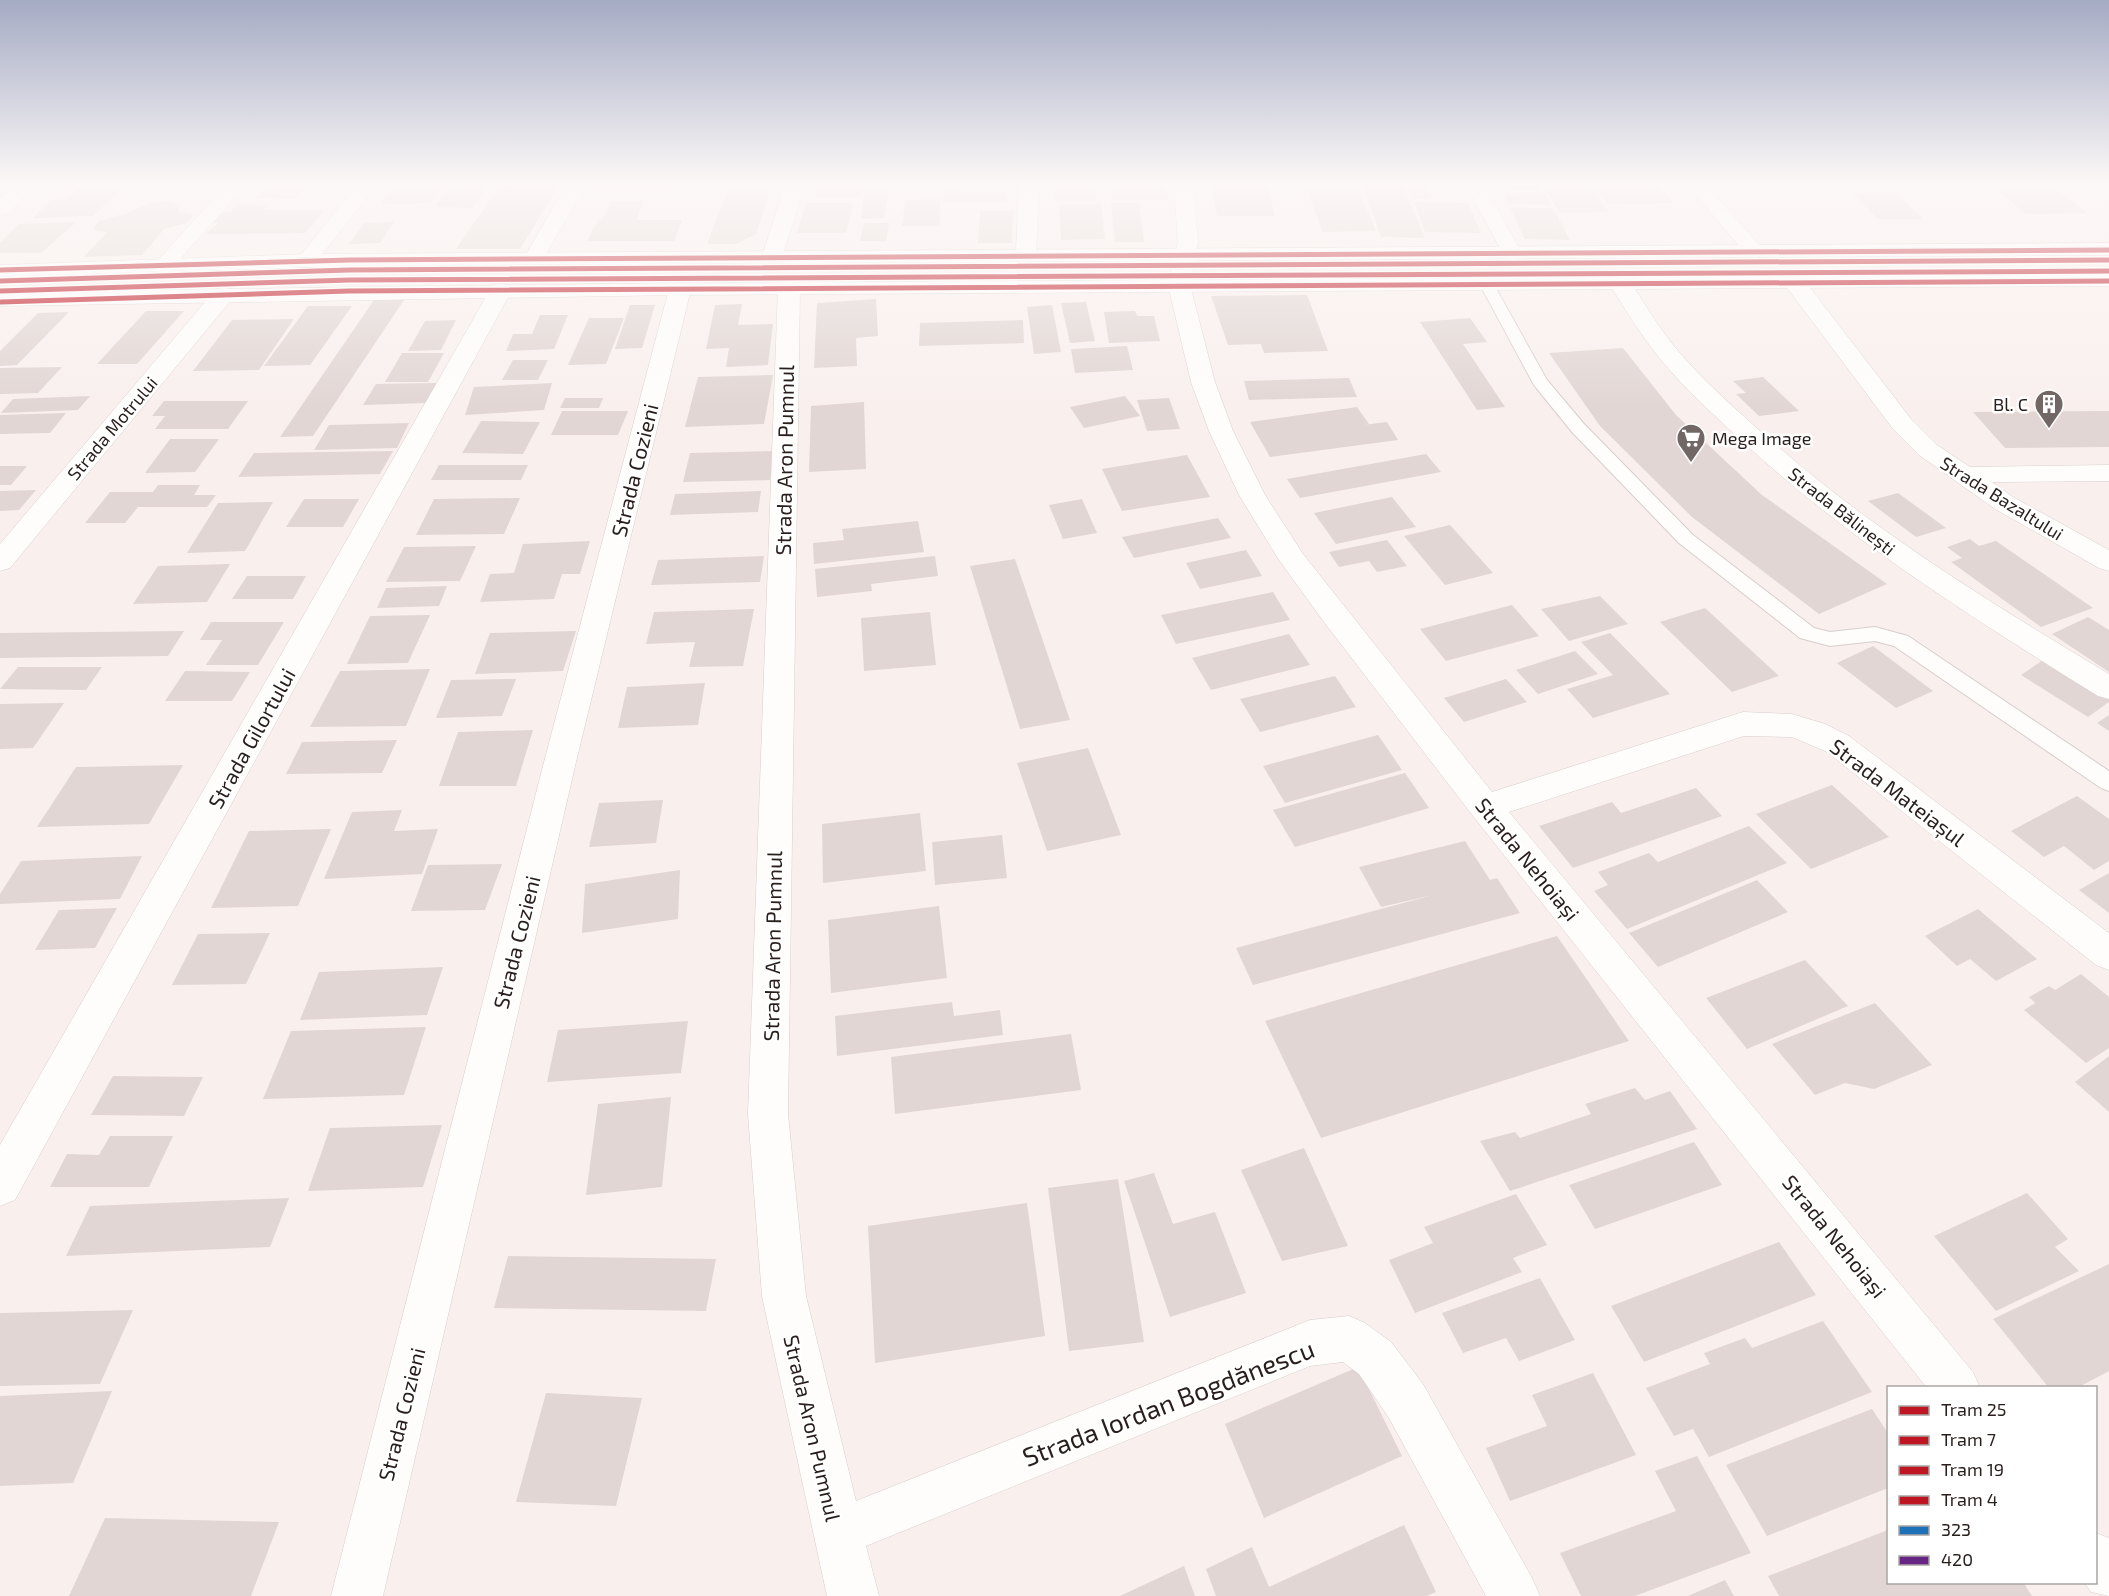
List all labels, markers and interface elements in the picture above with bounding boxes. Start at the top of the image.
street label: Strada Aron Pumnul [770,364,798,555]
street label: Strada Motrului [62,372,162,484]
building icon: Bl. C [2033,388,2065,430]
place label: Bl. C [1993,393,2028,415]
street label: Strada Cozieni [605,401,663,539]
supermarket icon: Mega Image [1675,422,1707,464]
place label: Mega Image [1712,427,1811,449]
street label: Strada Bazaltului [1937,451,2067,545]
street label: Strada Bălinești [1784,462,1900,560]
street label: Strada Gilortului [202,664,300,812]
street label: Strada Mateiașul [1824,733,1971,853]
street label: Strada Nehoiași [1469,793,1585,927]
street label: Strada Aron Pumnul [758,850,786,1041]
street label: Strada Cozieni [487,873,545,1011]
street label: Strada Nehoiași [1776,1170,1892,1304]
street label: Strada Aron Pumnul [779,1332,847,1524]
street label: Strada Iordan Bogdănescu [1018,1332,1318,1472]
street label: Strada Cozieni [372,1345,430,1483]
legend [1887,1386,2097,1584]
text: Tram 25 [1941,1398,2006,1420]
text: Tram 7 [1941,1428,1996,1450]
text: Tram 19 [1941,1458,2004,1480]
text: Tram 4 [1941,1488,1998,1510]
text: 323 [1941,1518,1971,1540]
text: 420 [1941,1548,1973,1570]

